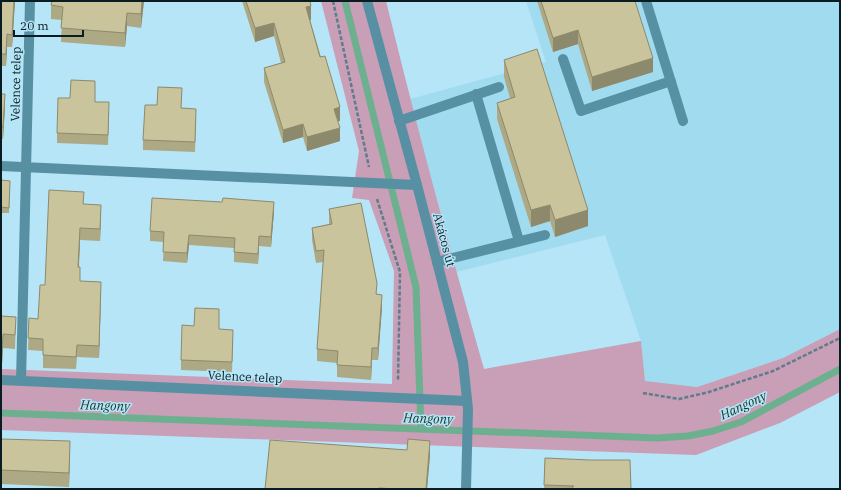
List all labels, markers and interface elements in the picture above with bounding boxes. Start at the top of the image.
scale bar [14,12,83,38]
text: 20 m [20,18,49,33]
street label: Velence telep [7,46,24,122]
street label: Akácos út [430,211,459,268]
street label: Velence telep [207,367,283,386]
water label: Hangony [716,387,770,424]
water label: Hangony [79,396,131,415]
water label: Hangony [402,409,454,428]

